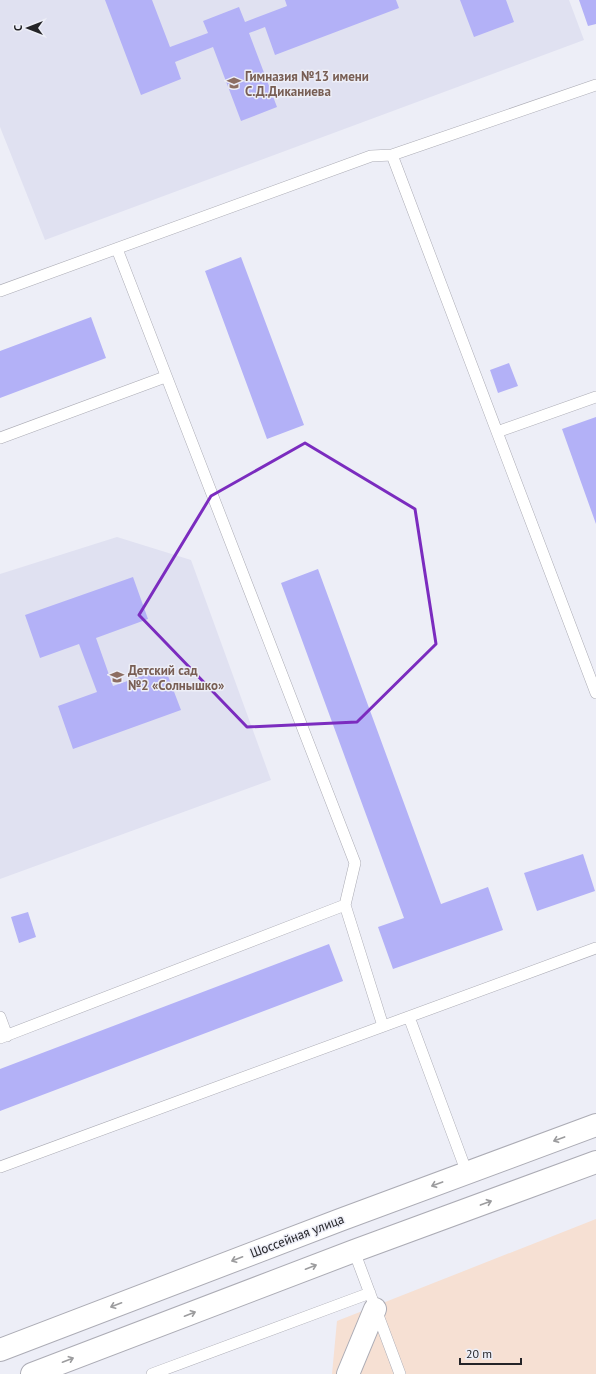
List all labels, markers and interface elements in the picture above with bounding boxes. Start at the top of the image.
north arrow [8,8,48,48]
text: С [11,25,25,31]
place label: Гимназия №13 имени С.Д.Диканиева [245,68,369,100]
school or university icon: Гимназия №13 имени С.Д.Диканиева [226,75,242,91]
place label: Детский сад №2 «Солнышко» [128,662,224,694]
school or university icon: Детский сад №2 «Солнышко» [109,669,125,685]
one-way arrow [553,1136,566,1143]
one-way arrow [431,1181,444,1188]
one-way arrow [479,1198,491,1206]
street label: Шоссейная улица [248,1210,346,1262]
one-way arrow [232,1256,244,1264]
one-way arrow [305,1263,317,1271]
one-way arrow [110,1302,122,1310]
one-way arrow [183,1309,195,1317]
scale bar [460,1340,521,1366]
text: 20 m [466,1346,492,1361]
one-way arrow [62,1356,74,1364]

